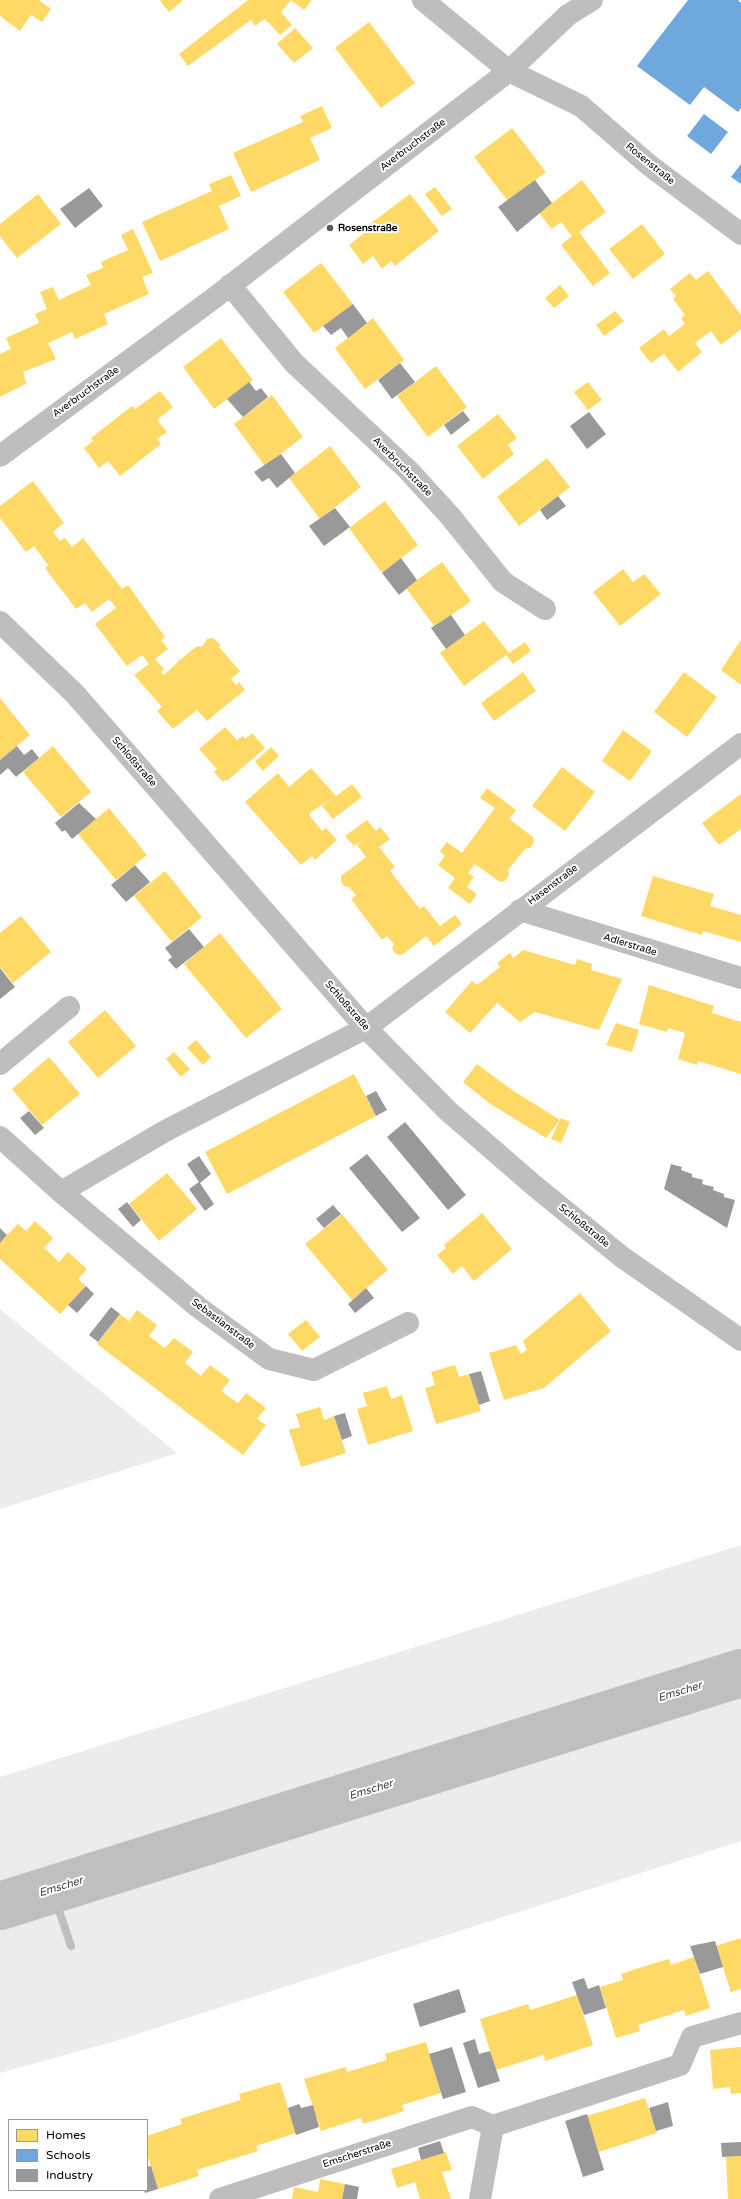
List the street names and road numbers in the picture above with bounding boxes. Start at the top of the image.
street label: Averbruchstraße [378,116,448,174]
street label: Rosenstraße [623,141,677,187]
street label: Averbruchstraße [50,364,122,420]
street label: Averbruchstraße [370,435,434,499]
street label: Schloßstraße [109,735,159,789]
street label: Hasenstraße [526,862,580,908]
street label: Adlerstraße [602,931,658,959]
street label: Schloßstraße [322,979,372,1033]
street label: Schloßstraße [556,1202,612,1250]
street label: Sebastianstraße [189,1296,257,1352]
street label: Emscherstraße [321,2137,393,2171]

